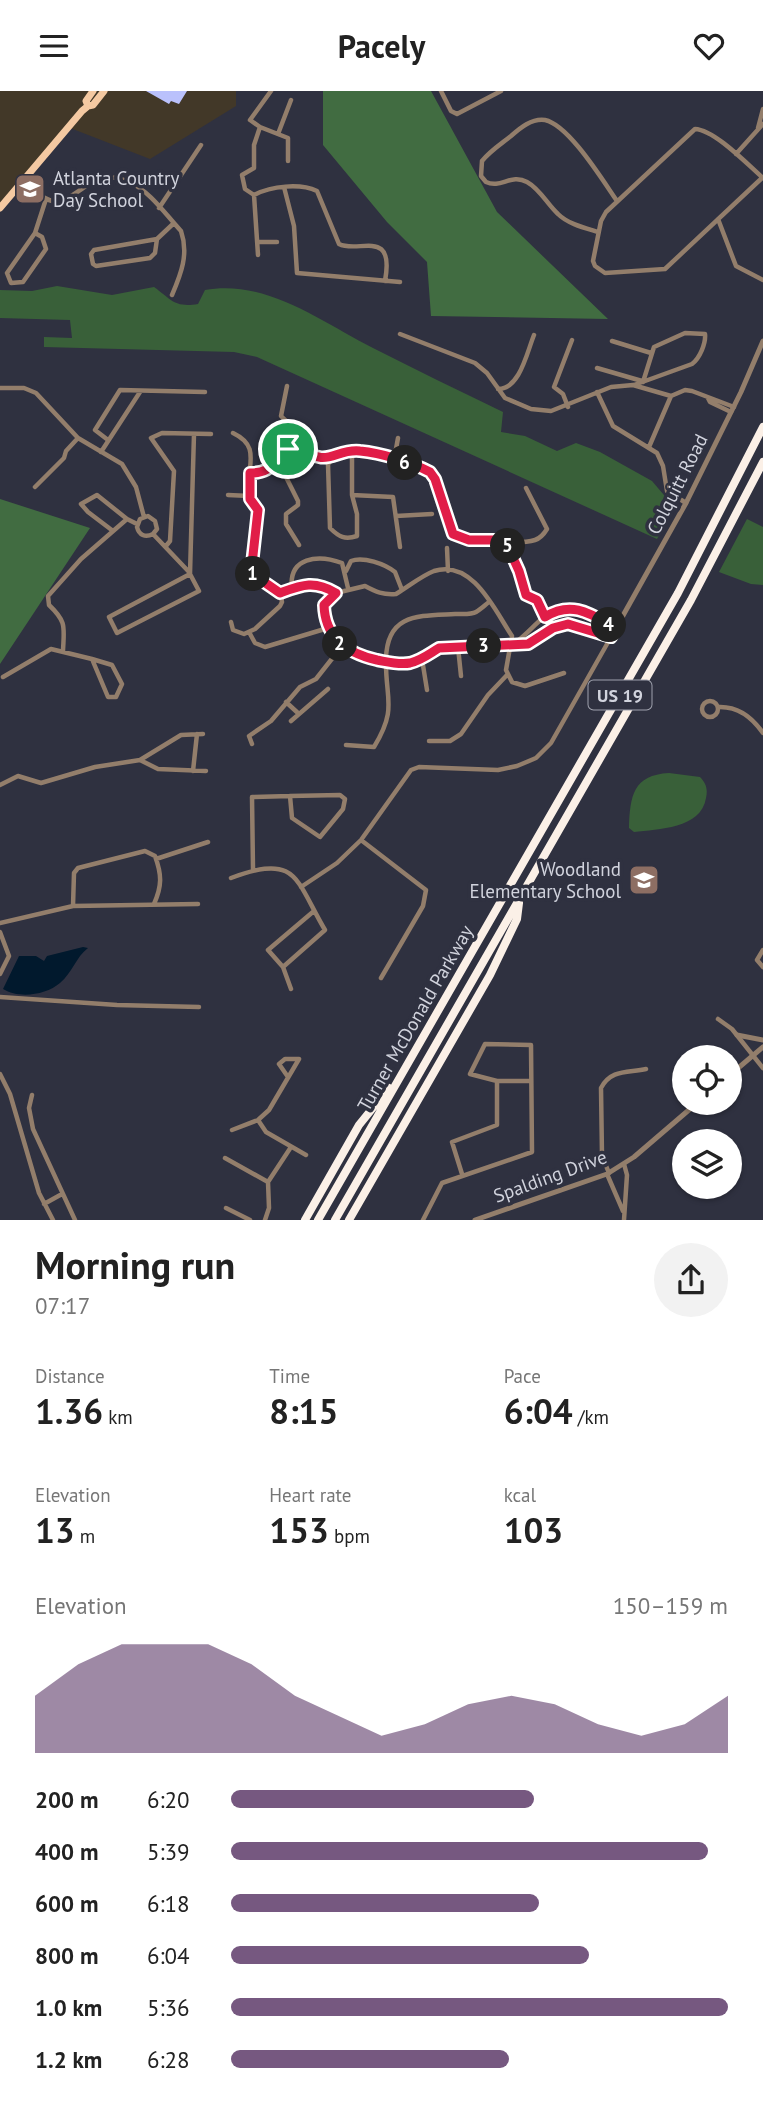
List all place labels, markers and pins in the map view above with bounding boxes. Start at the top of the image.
place label: Atlanta Country Day School [53,166,179,212]
school or university icon: Atlanta Country Day School [13,172,47,206]
pin [258,419,318,479]
pin: 6 [388,445,422,481]
pin: 5 [490,529,526,563]
pin: 1 [236,557,270,591]
pin: 4 [592,607,626,643]
pin: 2 [322,627,358,661]
pin: 3 [466,629,502,663]
place label: Woodland Elementary School [470,857,621,903]
school or university icon: Woodland Elementary School [627,863,661,897]

